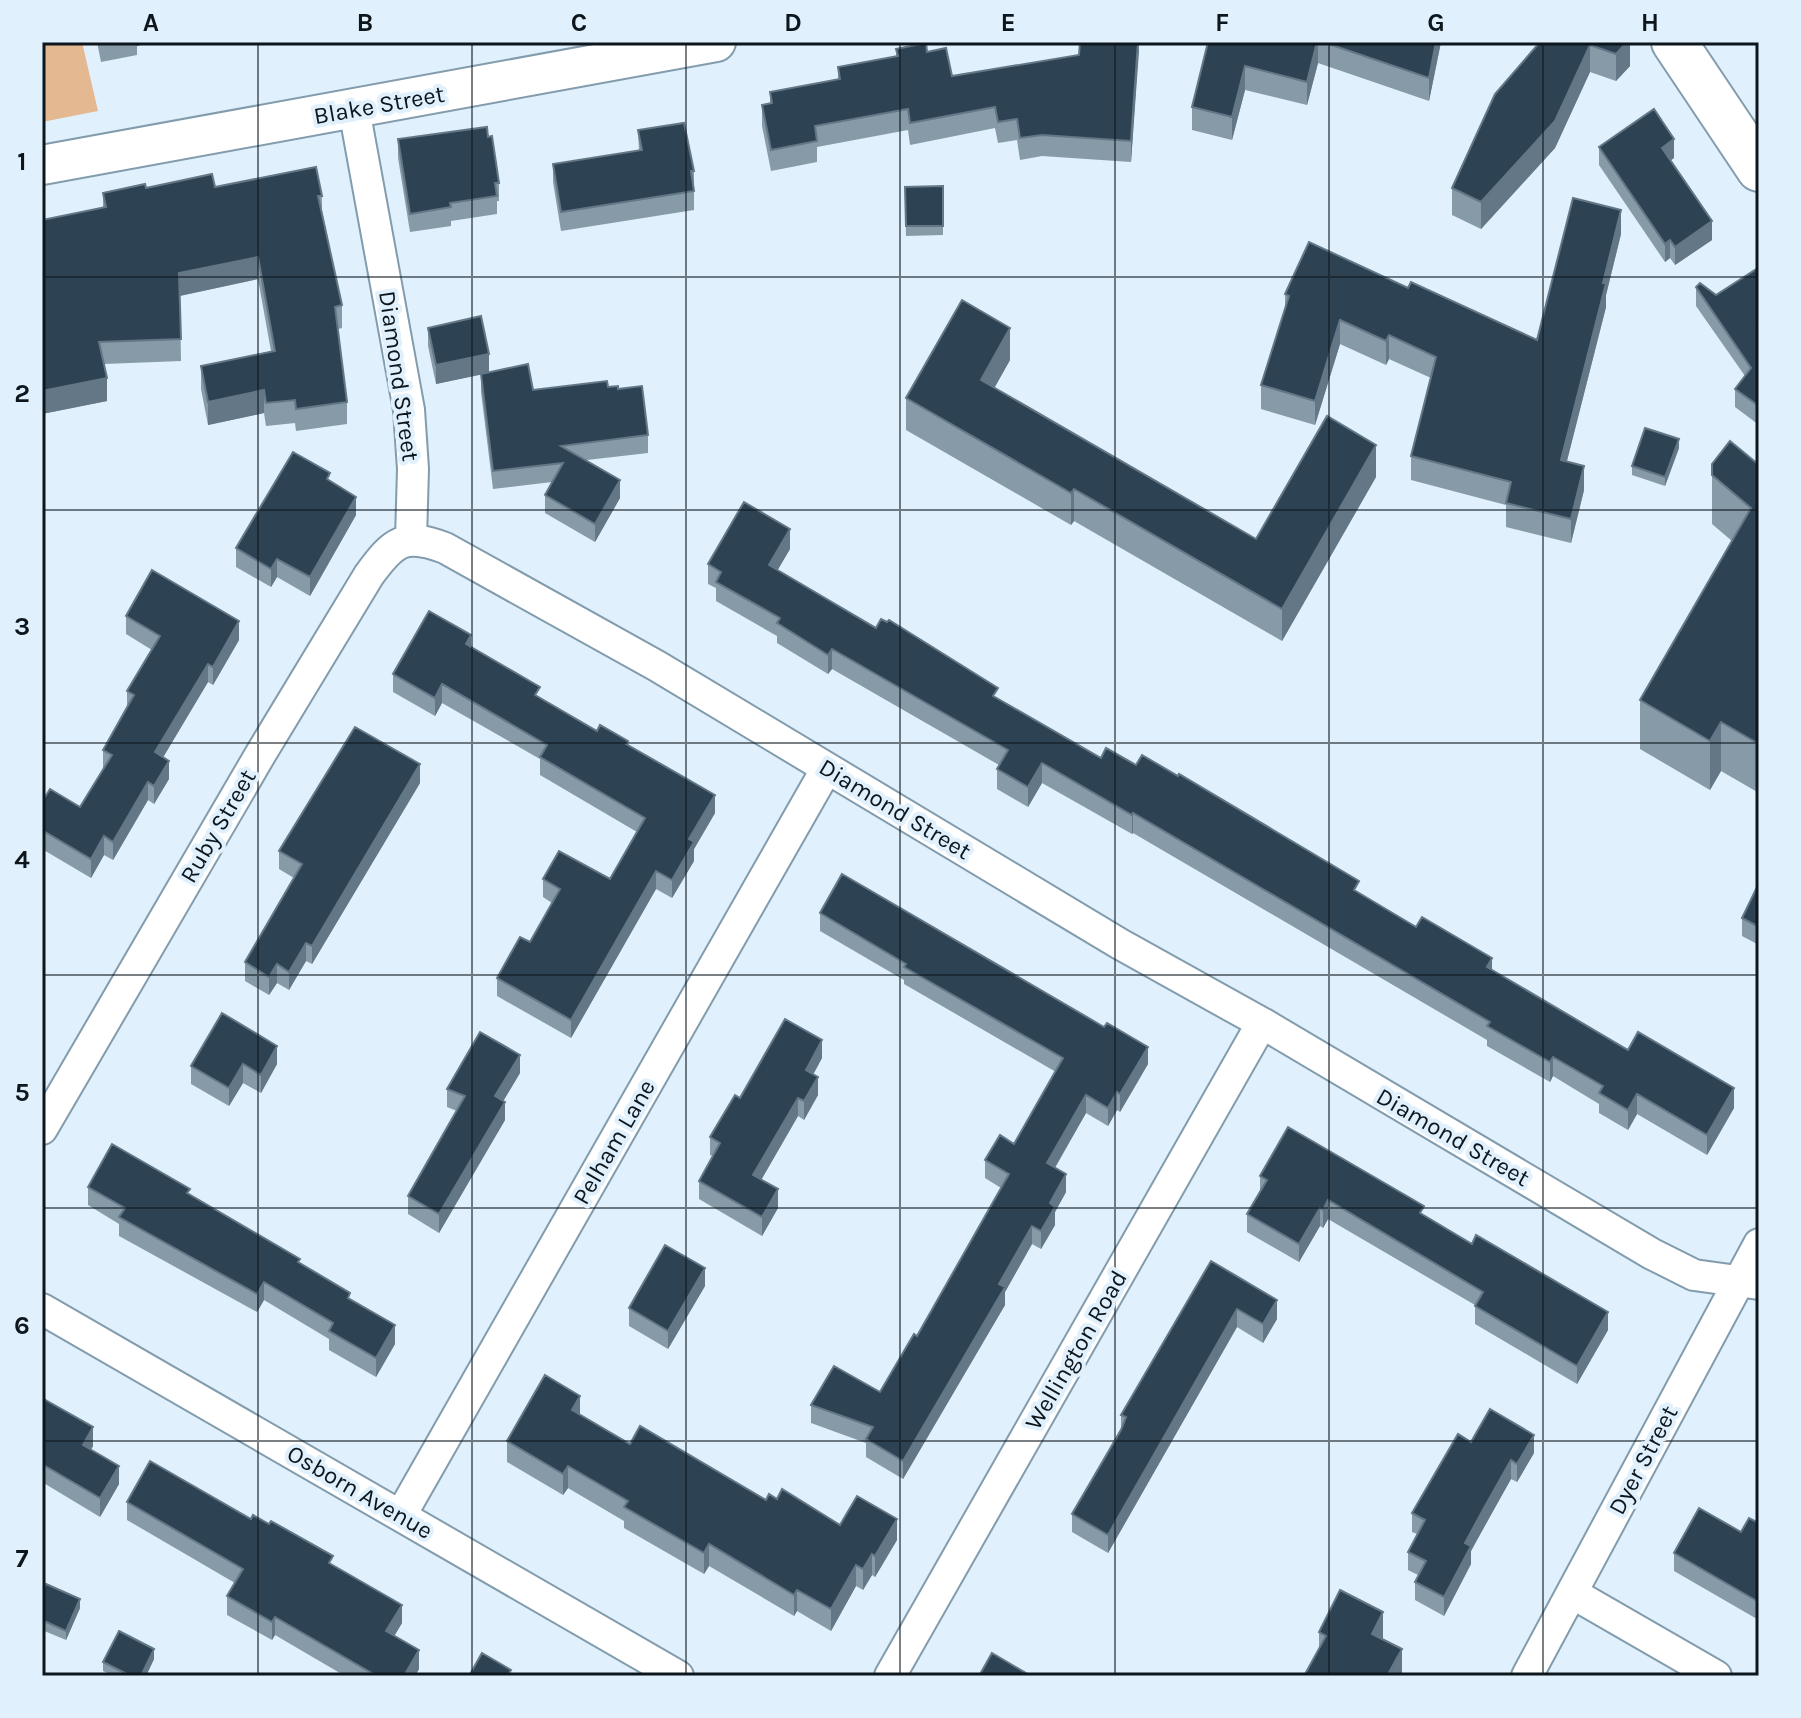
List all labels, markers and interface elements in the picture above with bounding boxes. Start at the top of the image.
text: A [143,7,159,38]
text: B [357,7,373,38]
text: C [571,7,587,38]
text: D [784,7,802,38]
text: E [1000,7,1016,38]
text: F [1215,7,1229,38]
text: G [1427,7,1445,38]
text: H [1641,7,1659,38]
street label: Blake Street [311,80,447,130]
text: 1 [17,146,27,177]
street label: Diamond Street [373,289,425,463]
text: 2 [14,378,30,409]
text: 3 [14,611,30,642]
street label: Diamond Street [814,753,976,865]
street label: Ruby Street [174,764,262,888]
text: 4 [14,844,30,875]
street label: Pelham Lane [567,1075,661,1209]
text: 5 [14,1077,30,1108]
street label: Diamond Street [1371,1082,1535,1192]
street label: Wellington Road [1019,1265,1133,1435]
text: 6 [14,1310,30,1341]
street label: Dyer Street [1603,1401,1683,1519]
street label: Osborn Avenue [282,1439,438,1545]
text: 7 [16,1543,29,1574]

